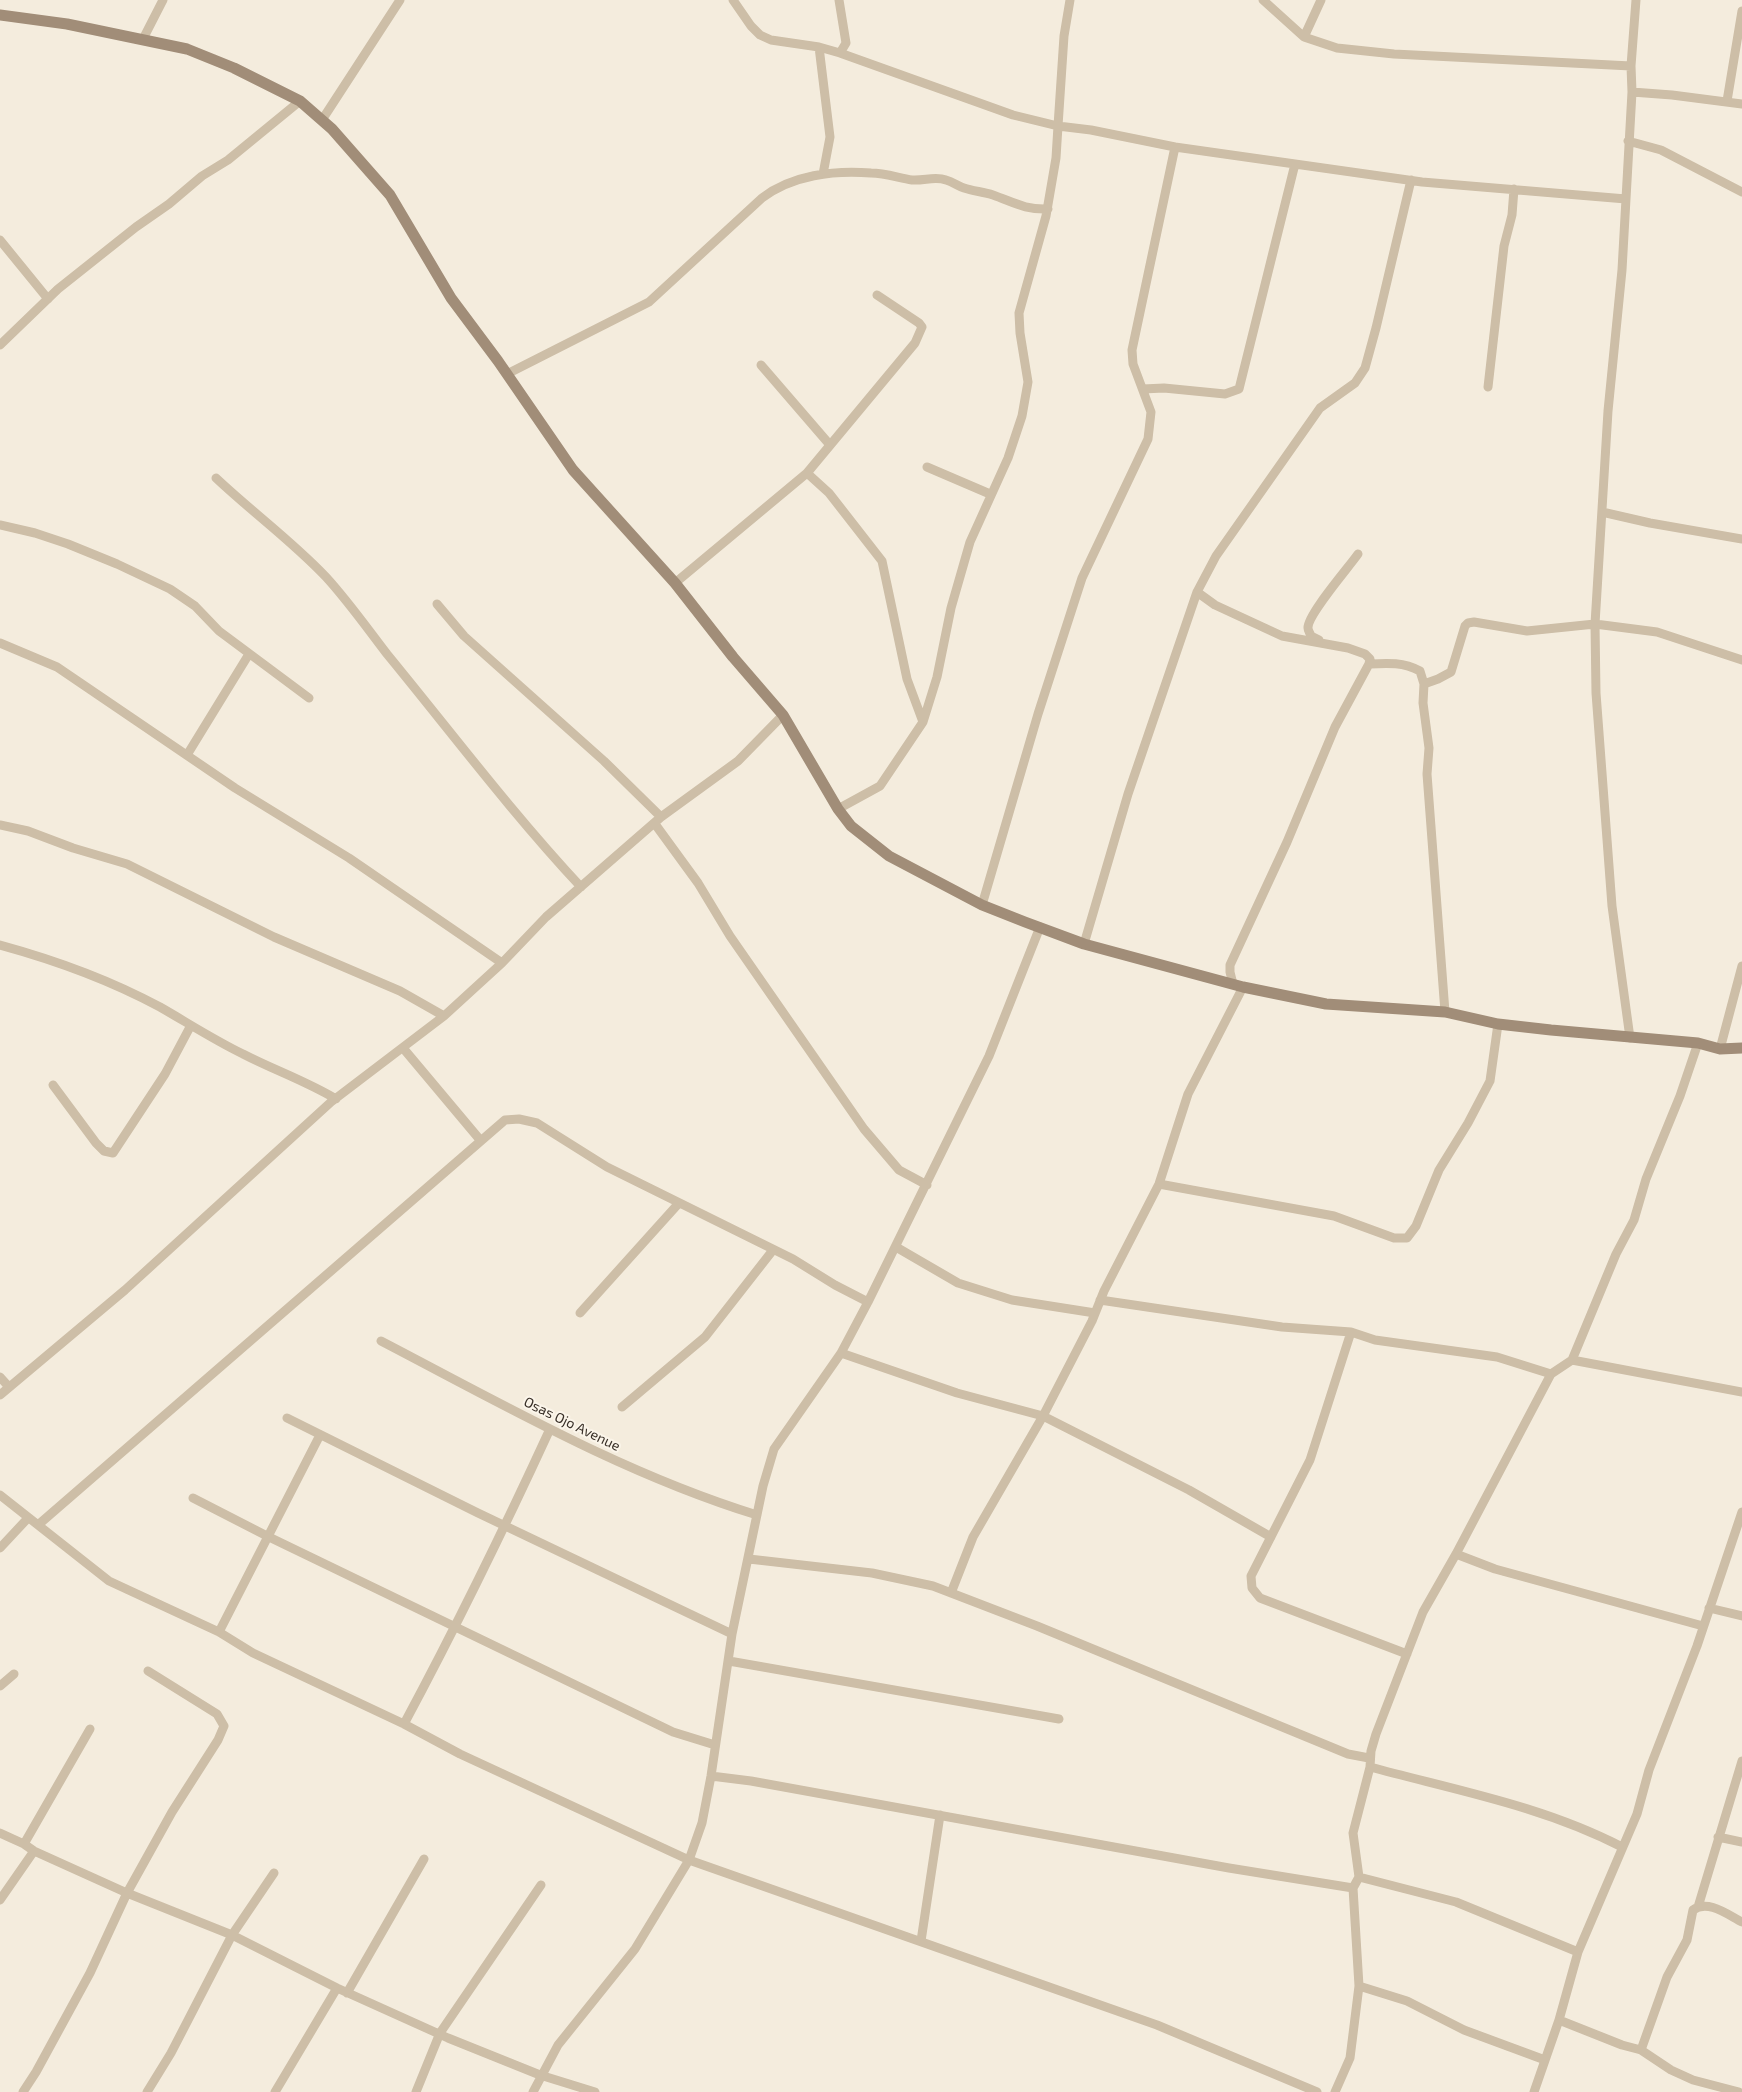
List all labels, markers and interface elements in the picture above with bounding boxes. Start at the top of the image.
street label: Osas Ojo Avenue [521,1393,623,1455]

